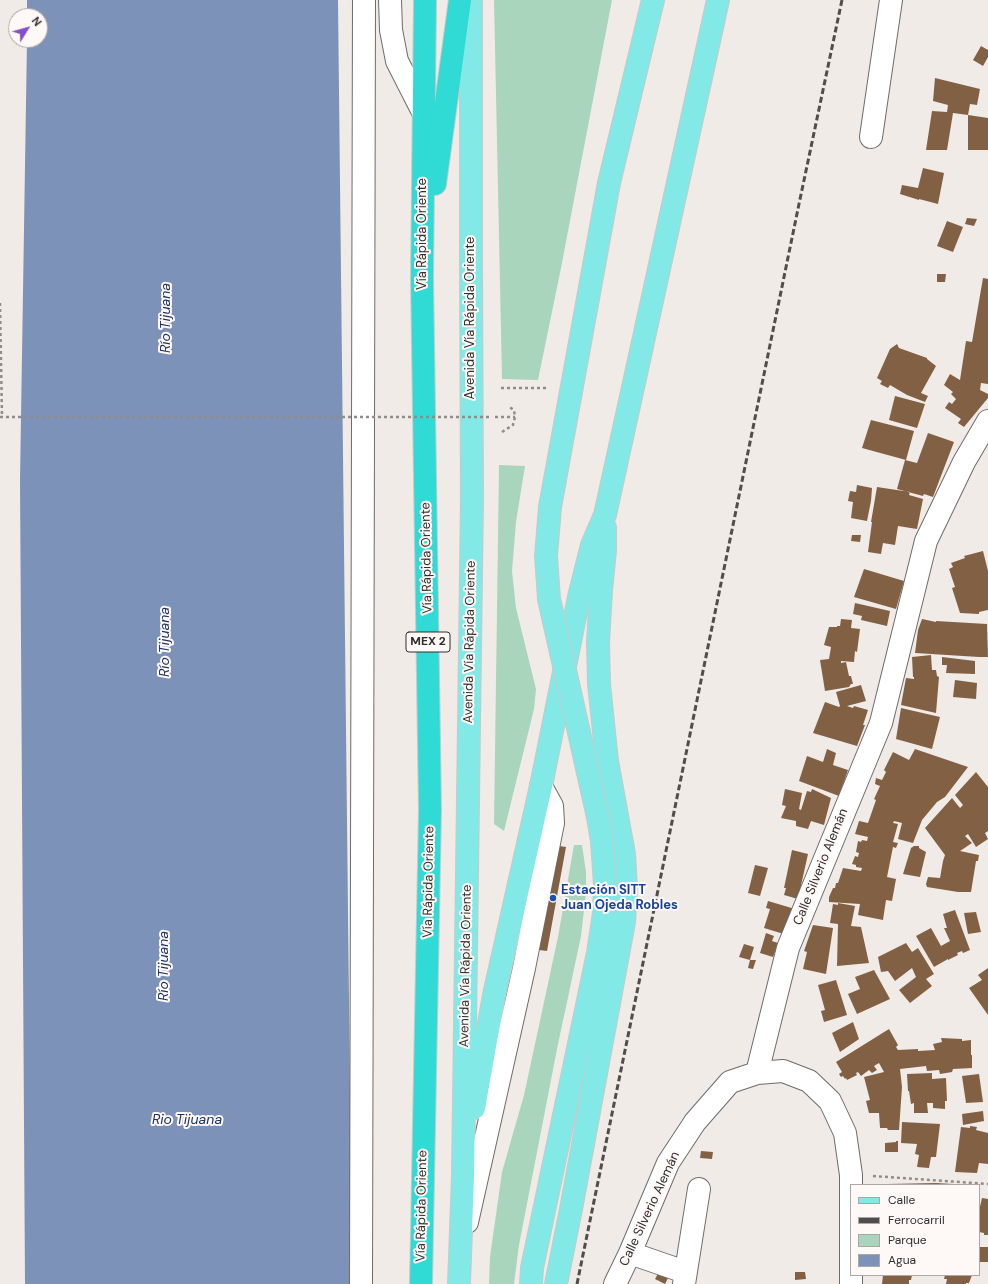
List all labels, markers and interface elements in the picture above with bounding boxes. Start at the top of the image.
north arrow [8,8,48,48]
text: N [29,14,45,29]
street label: Vía Rápida Oriente [415,178,431,290]
street label: Avenida Vía Rápida Oriente [463,237,479,399]
water label: Río Tijuana [158,283,174,353]
street label: Vía Rápida Oriente [418,502,436,614]
street label: Avenida Vía Rápida Oriente [461,560,479,724]
water label: Río Tijuana [157,607,173,677]
road number: MEX 2 [406,632,450,652]
street label: Calle Silverio Alemán [790,806,852,928]
street label: Vía Rápida Oriente [420,826,438,938]
place label: Estación SITT Juan Ojeda Robles [561,883,678,914]
street label: Avenida Vía Rápida Oriente [457,884,475,1048]
marker: Estación SITT Juan Ojeda Robles [548,893,558,903]
water label: Río Tijuana [156,931,172,1001]
water label: Rio Tijuana [152,1112,222,1128]
street label: Calle Silverio Alemán [617,1149,683,1269]
street label: Vía Rápida Oriente [413,1150,431,1262]
legend [850,1184,980,1276]
text: Calle [888,1192,915,1208]
text: Ferrocarril [888,1212,945,1228]
text: Parque [888,1232,927,1248]
text: Agua [888,1252,916,1268]

